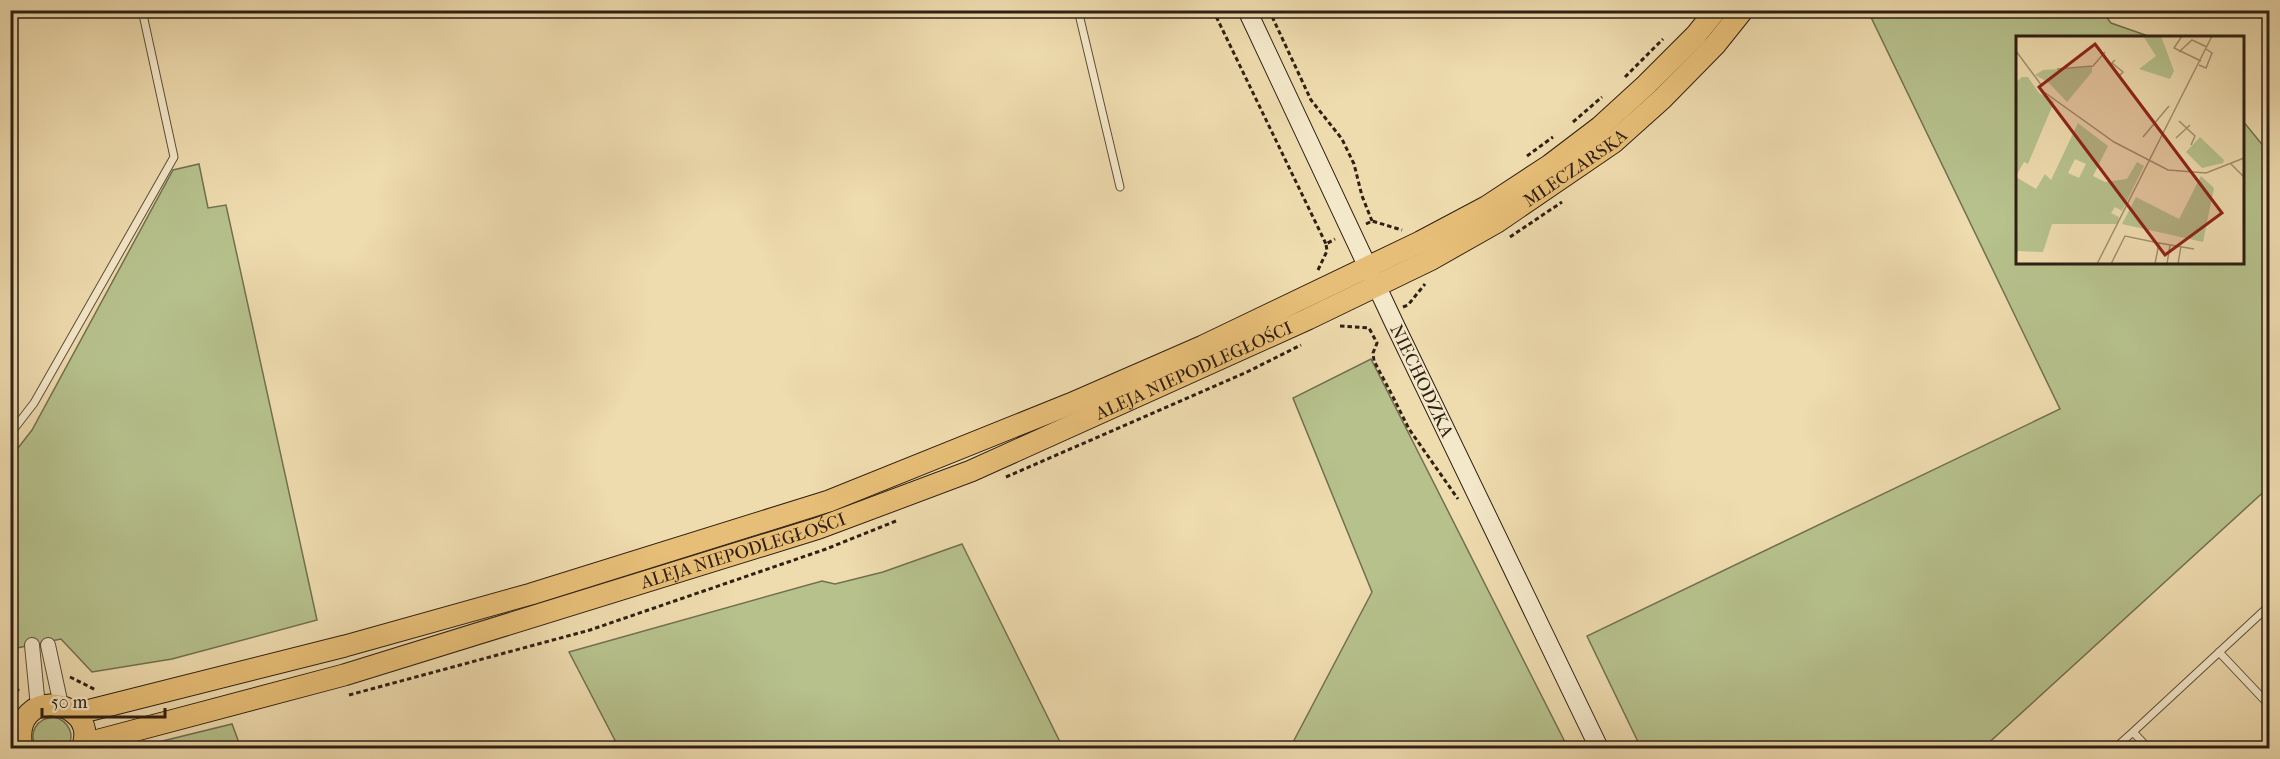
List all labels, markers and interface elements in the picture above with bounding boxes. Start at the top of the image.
inset map [2016,36,2244,264]
street label: MLECZARSKA [1520,125,1632,211]
street label: ALEJA NIEPODLEGŁOŚCI [1091,317,1296,424]
street label: NIECHODZKA [1386,321,1458,441]
street label: ALEJA NIEPODLEGŁOŚCI [637,508,849,593]
scale bar [42,681,165,719]
text: 50 m [51,692,88,713]

